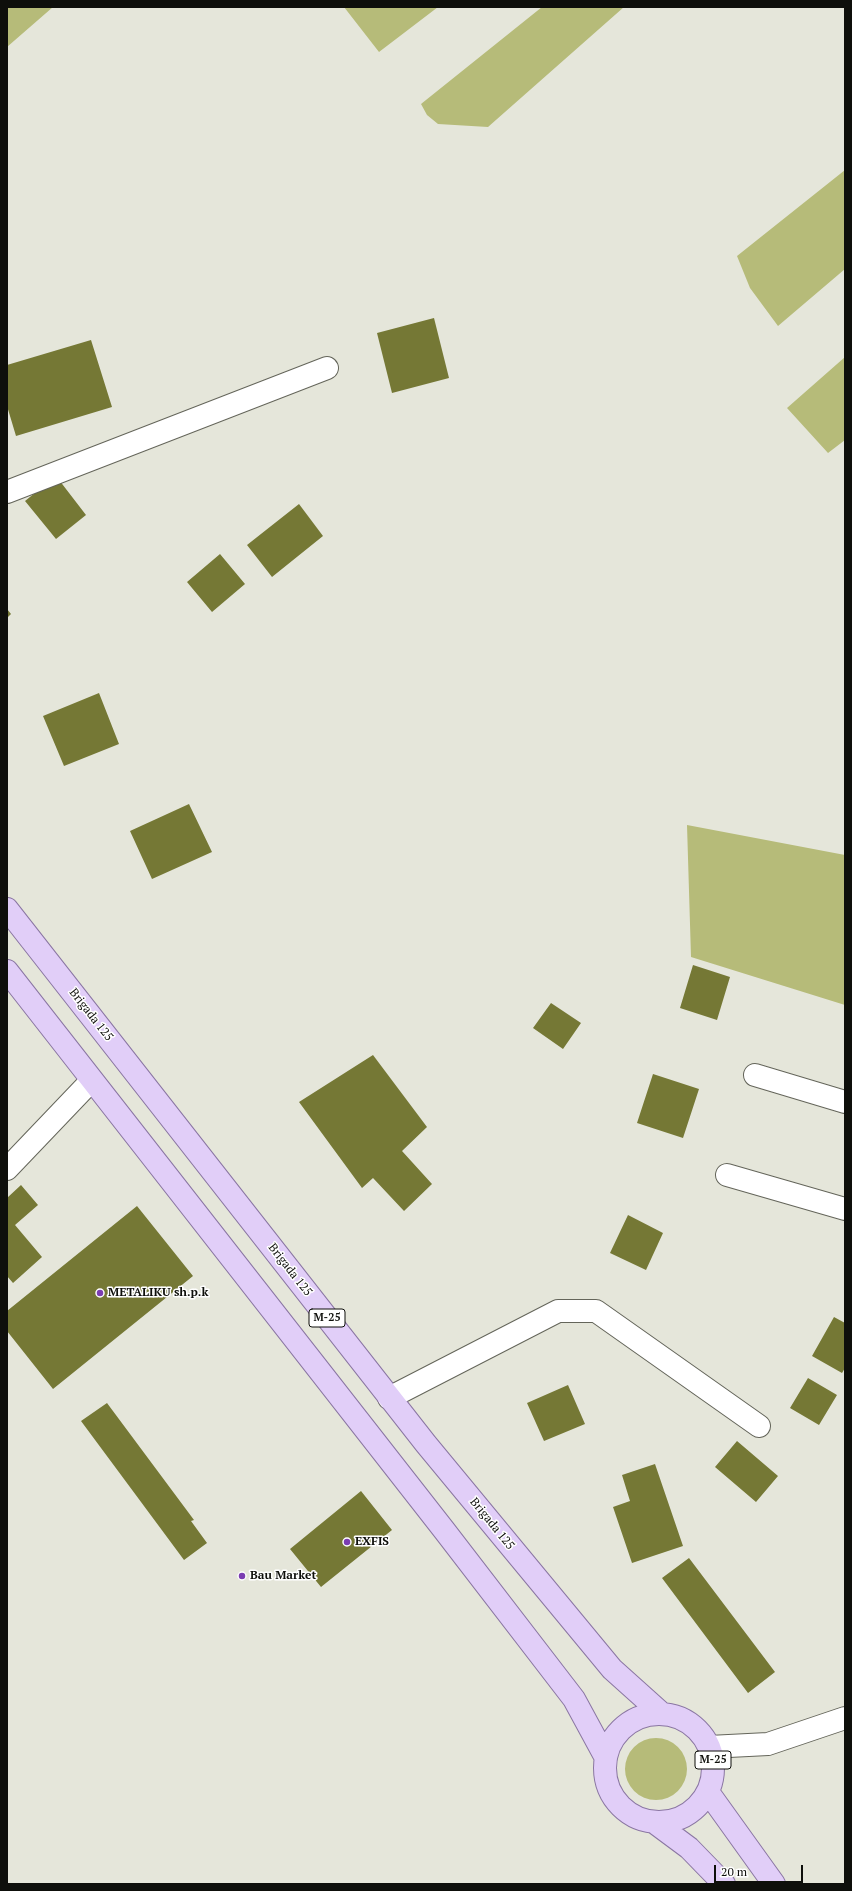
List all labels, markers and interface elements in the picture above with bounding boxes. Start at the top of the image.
street label: Brigada 125 [66,986,116,1044]
street label: Brigada 125 [265,1241,315,1299]
place label: METALIKU sh.p.k [108,1286,208,1300]
marker: METALIKU sh.p.k [95,1288,105,1298]
road number: M-25 [309,1309,345,1327]
street label: Brigada 125 [467,1495,517,1553]
place label: EXFIS [355,1535,389,1549]
marker: EXFIS [342,1537,352,1547]
place label: Bau Market [250,1569,316,1583]
marker: Bau Market [237,1571,247,1581]
road number: M-25 [695,1751,731,1769]
scale bar [716,1857,805,1883]
text: 20 m [721,1864,747,1879]

